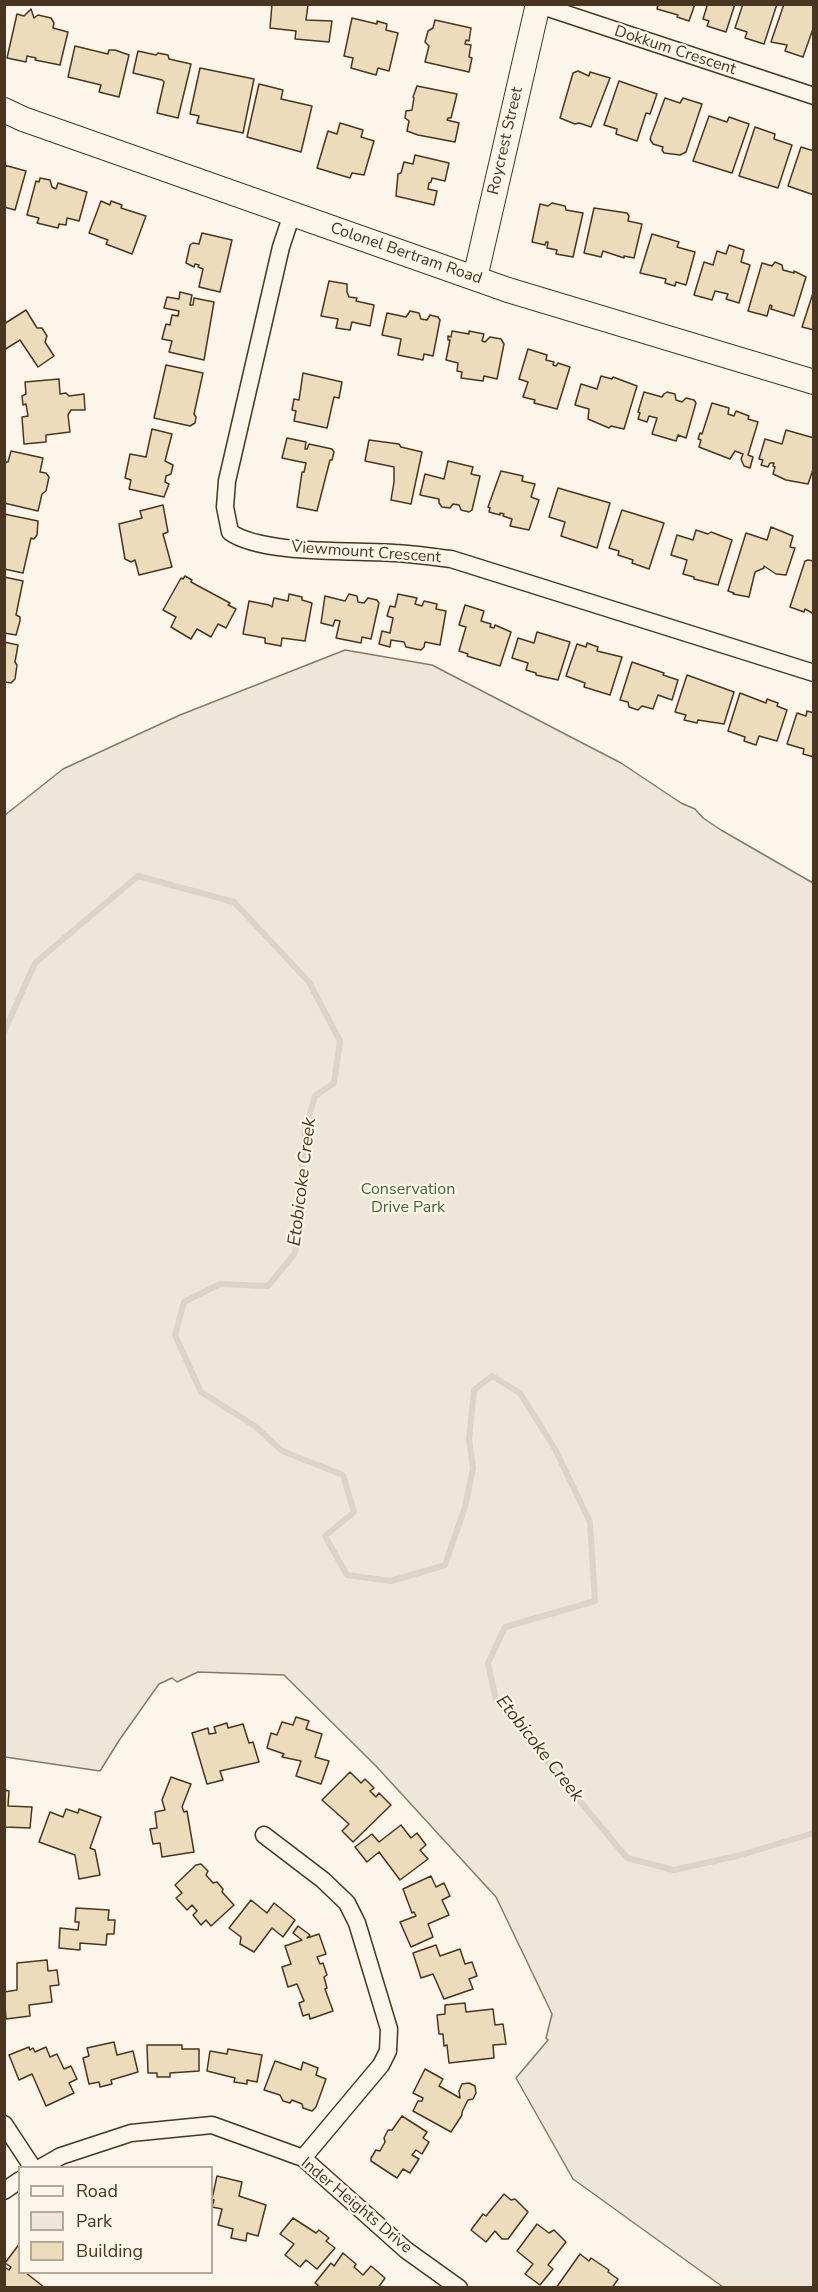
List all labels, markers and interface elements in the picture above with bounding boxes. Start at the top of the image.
street label: Dokkum Crescent [612,22,738,80]
street label: Roycrest Street [484,85,528,197]
street label: Colonel Bertram Road [328,219,484,289]
street label: Viewmount Crescent [291,538,441,568]
water label: Etobicoke Creek [284,1117,322,1247]
park label: Conservation Drive Park [361,1180,455,1218]
water label: Etobicoke Creek [491,1692,587,1806]
street label: Inder Heights Drive [297,2154,415,2258]
legend [18,2166,213,2274]
text: Road [76,2179,118,2203]
text: Park [76,2209,112,2233]
text: Building [76,2239,143,2263]

